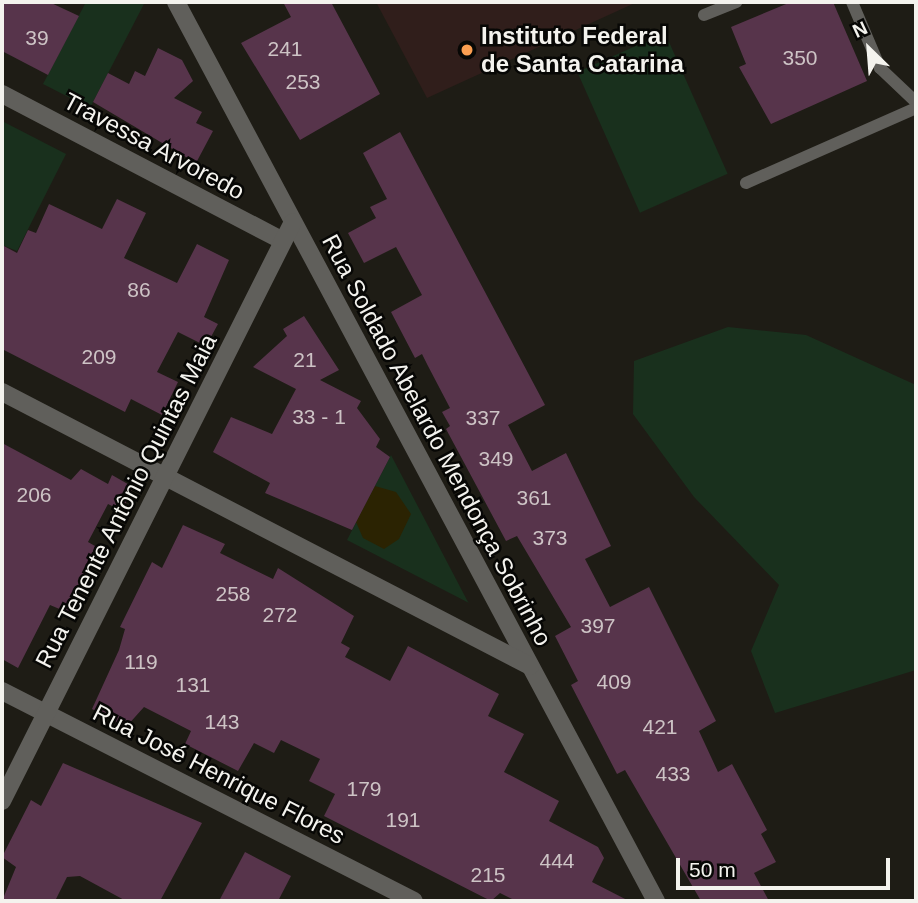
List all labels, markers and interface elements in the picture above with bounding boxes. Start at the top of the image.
north arrow [834,14,904,84]
text: N [849,17,871,42]
place label: Instituto Federal de Santa Catarina [481,22,684,78]
house number: 39 [25,25,49,51]
house number: 241 [267,36,303,62]
marker: Instituto Federal de Santa Catarina [459,42,475,58]
house number: 350 [782,45,818,71]
house number: 253 [285,69,321,95]
street label: Travessa Arvoredo [58,86,250,206]
street label: Rua Soldado Abelardo Mendonça Sobrinho [316,229,558,651]
house number: 86 [127,277,151,303]
street label: Rua Tenente Antônio Quintas Maia [29,329,223,673]
house number: 209 [81,344,117,370]
house number: 21 [293,347,317,373]
house number: 33 - 1 [292,404,346,430]
house number: 337 [465,405,501,431]
house number: 349 [478,446,514,472]
house number: 206 [16,482,52,508]
house number: 361 [516,485,552,511]
house number: 373 [532,525,568,551]
house number: 258 [215,581,251,607]
house number: 272 [262,602,298,628]
house number: 397 [580,613,616,639]
house number: 119 [124,649,158,675]
house number: 409 [596,669,632,695]
house number: 131 [175,672,211,698]
street label: Rua José Henrique Flores [88,698,350,850]
house number: 143 [204,709,240,735]
house number: 421 [642,714,678,740]
house number: 433 [655,761,691,787]
house number: 179 [346,776,382,802]
house number: 191 [385,807,421,833]
scale bar [680,844,894,888]
house number: 444 [539,848,575,874]
text: 50 m [689,858,736,881]
house number: 215 [470,862,506,888]

